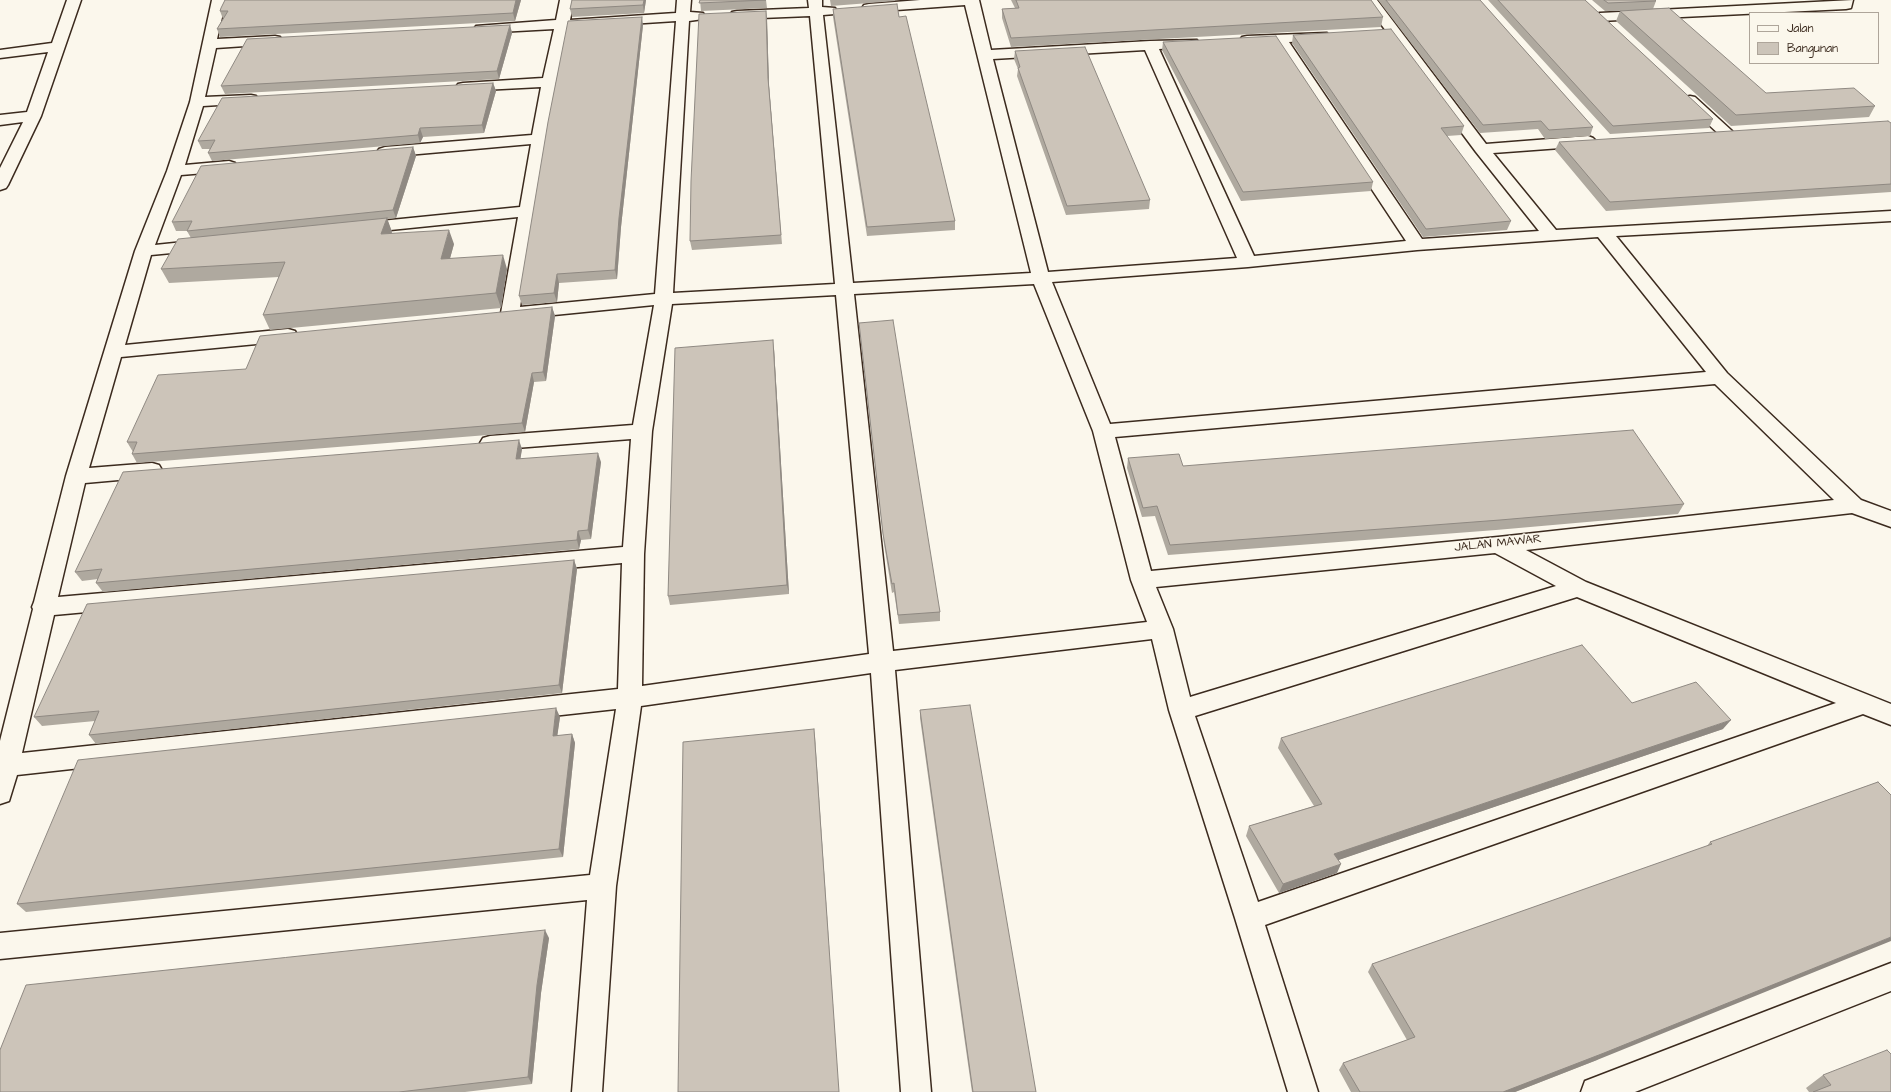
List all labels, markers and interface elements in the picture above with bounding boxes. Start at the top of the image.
legend [1749,12,1879,64]
text: Jalan [1787,20,1813,37]
text: Bangunan [1787,40,1838,57]
street label: JALAN MAWAR [1454,532,1542,556]

